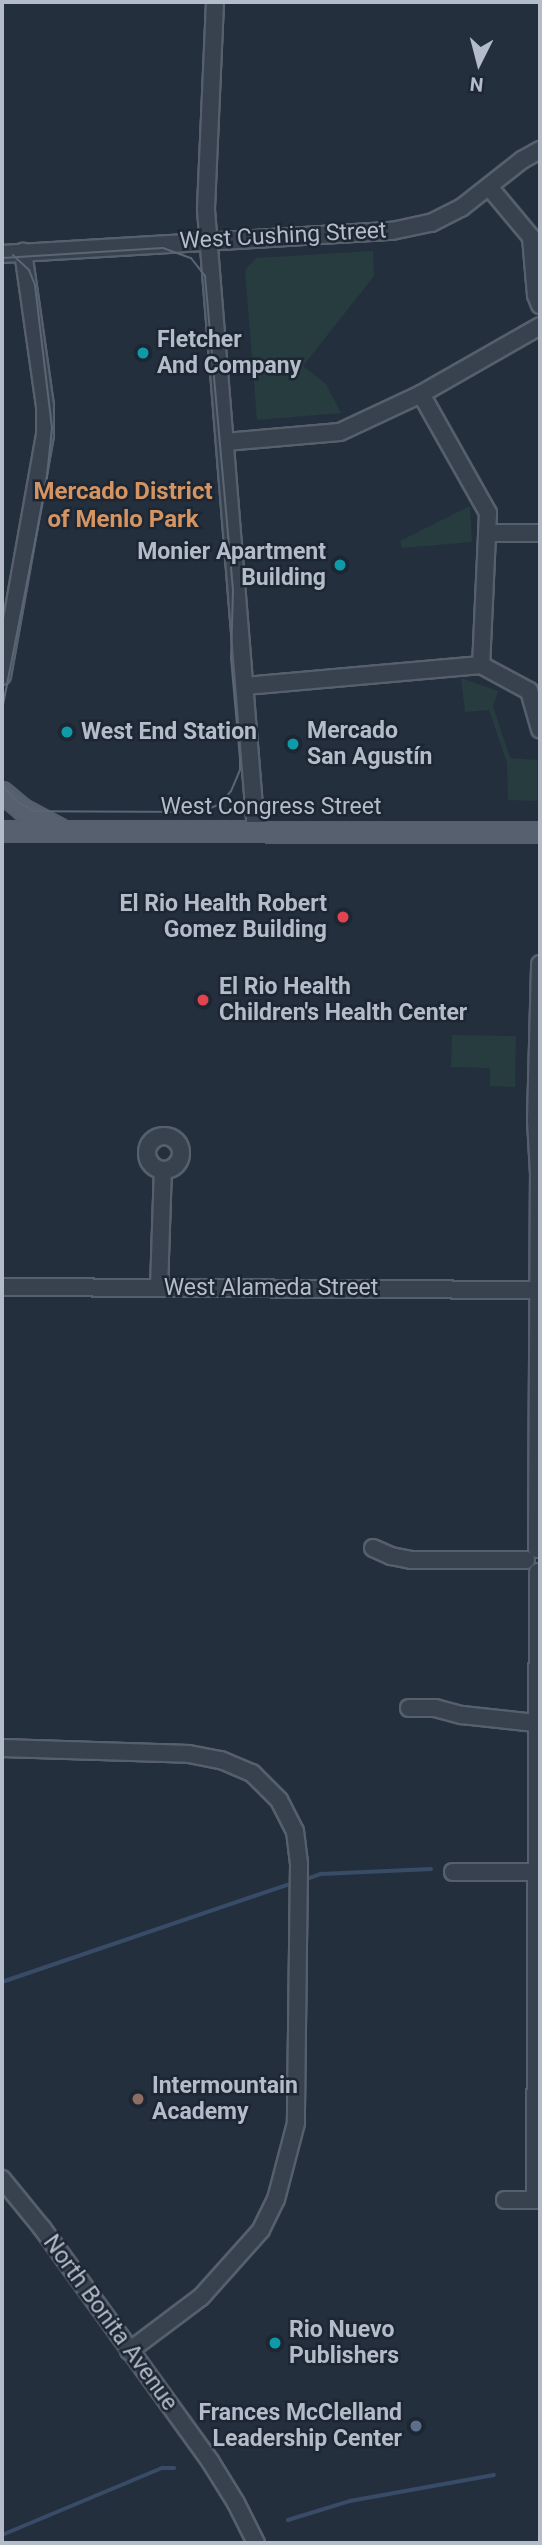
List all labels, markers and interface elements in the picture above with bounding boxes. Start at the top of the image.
north arrow [444,28,514,98]
text: N [469,72,485,97]
street label: West Cushing Street [179,217,387,255]
place label: Fletcher And Company [157,326,301,380]
marker: Fletcher And Company [135,345,151,361]
district label: Mercado District of Menlo Park [33,478,213,534]
place label: Monier Apartment Building [137,538,326,592]
marker: Monier Apartment Building [332,557,348,573]
place label: Mercado San Agustín [307,717,432,771]
place label: West End Station [81,718,257,746]
marker: West End Station [59,724,75,740]
marker: Mercado San Agustín [285,736,301,752]
street label: West Congress Street [161,793,381,821]
place label: El Rio Health Robert Gomez Building [119,890,327,944]
marker: El Rio Health Robert Gomez Building [333,907,353,927]
place label: El Rio Health Children's Health Center [219,973,467,1027]
marker: El Rio Health Children's Health Center [193,990,213,1010]
street label: West Alameda Street [164,1274,378,1302]
place label: Intermountain Academy [152,2072,298,2126]
marker: Intermountain Academy [130,2091,146,2107]
street label: North Bonita Avenue [37,2230,183,2416]
place label: Rio Nuevo Publishers [289,2316,399,2370]
marker: Rio Nuevo Publishers [267,2335,283,2351]
place label: Frances McClelland Leadership Center [198,2399,402,2453]
marker: Frances McClelland Leadership Center [408,2418,424,2434]

